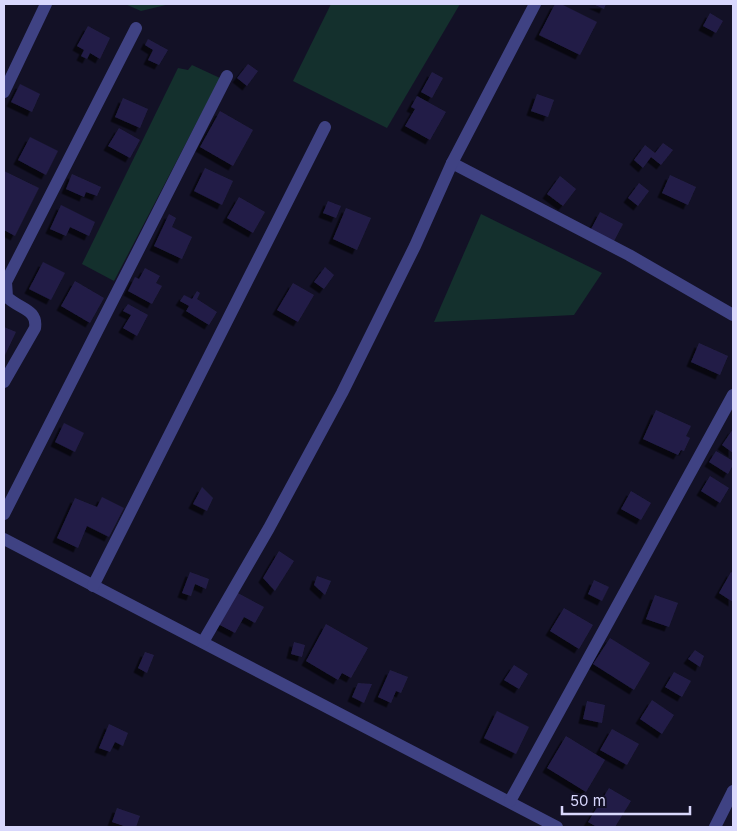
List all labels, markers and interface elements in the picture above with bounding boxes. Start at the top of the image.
scale bar [562,784,690,816]
text: 50 m [570,791,606,810]

